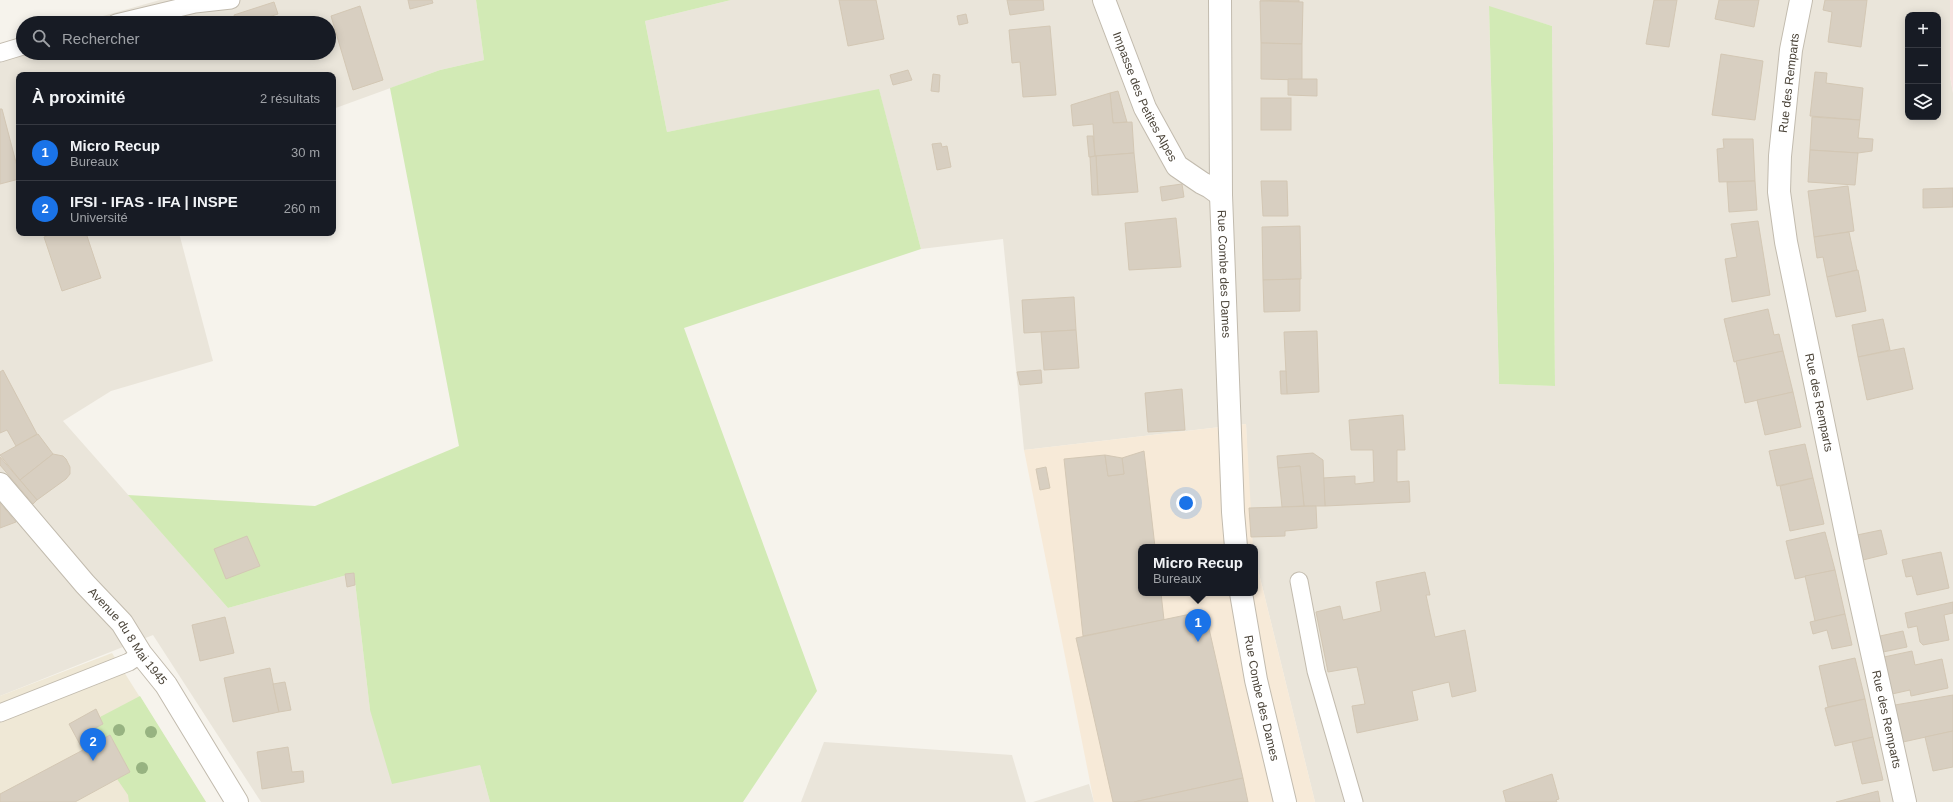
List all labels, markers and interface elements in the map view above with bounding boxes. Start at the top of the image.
map controls [1905,12,1941,120]
button: + [1905,12,1941,48]
search box [16,16,336,60]
icon: search [30,27,52,49]
text: Rechercher [62,30,140,47]
street label: Impasse des Petites Alpes [1110,30,1180,164]
street label: Rue des Remparts [1776,32,1802,134]
button: − [1905,48,1941,84]
button: layers [1905,84,1941,120]
text: À proximité [32,88,126,107]
text: 2 résultats [260,91,320,106]
text: Micro Recup [70,137,160,154]
text: 1 [41,145,49,160]
text: 30 m [291,145,320,160]
text: Bureaux [70,154,118,169]
text: IFSI - IFAS - IFA | INSPE [70,193,238,210]
text: 2 [41,201,49,216]
text: 260 m [284,201,320,216]
text: Université [70,210,128,225]
street label: Rue Combe des Dames [1215,210,1233,338]
street label: Rue des Remparts [1802,352,1836,453]
your location [1176,493,1196,513]
popup [1138,544,1258,596]
text: Micro Recup [1153,554,1243,571]
text: Bureaux [1153,571,1201,586]
street label: Avenue du 8 Mai 1945 [85,585,170,688]
pin: 1 [1185,609,1211,642]
street label: Rue Combe des Dames [1241,634,1282,762]
street label: Rue des Remparts [1869,669,1904,770]
pin: 2 [80,728,106,761]

